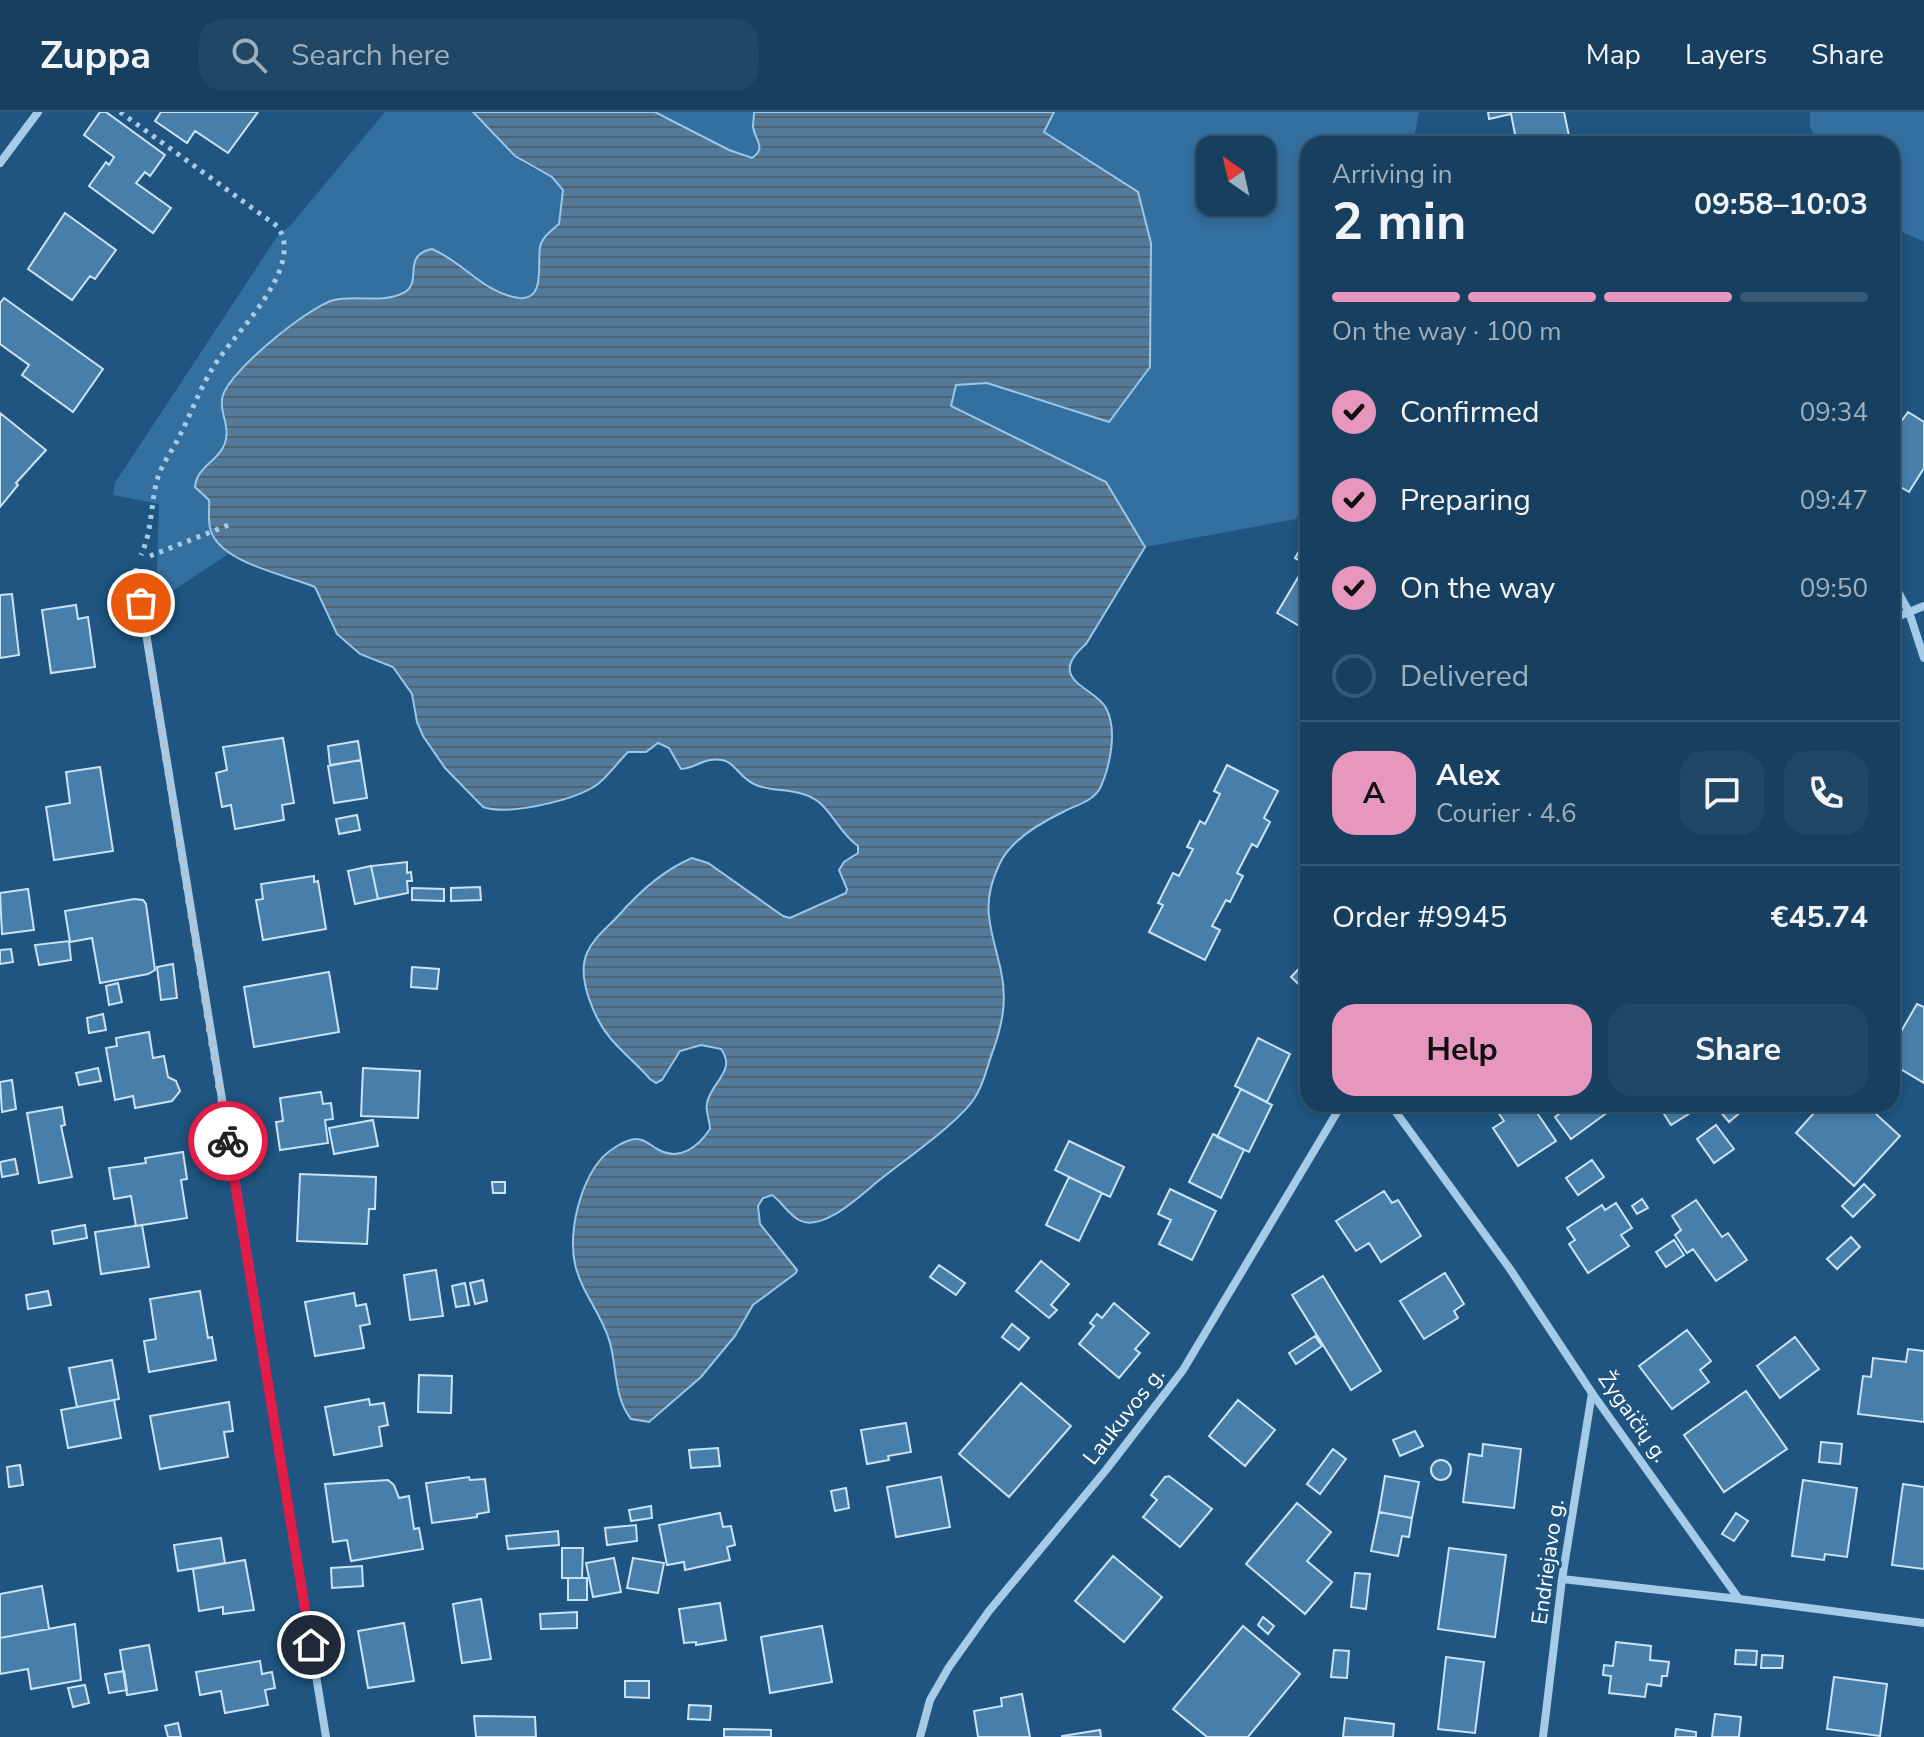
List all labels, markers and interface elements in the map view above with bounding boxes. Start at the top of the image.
search box [199,19,759,91]
text: Zuppa [40,30,151,81]
icon: search [227,33,271,77]
text: Search here [291,35,450,76]
text: Map [1586,36,1641,74]
text: Layers [1685,36,1767,74]
text: Share [1811,36,1884,74]
north arrow [1196,136,1276,216]
map controls [1196,136,1276,216]
text: Arriving in [1332,157,1453,192]
text: 09:58–10:03 [1694,184,1868,225]
text: 2 min [1332,186,1467,257]
text: On the way · 100 m [1332,314,1561,349]
icon: check [1332,390,1376,434]
text: Confirmed [1400,392,1540,433]
text: 09:34 [1800,395,1868,430]
icon: check [1332,478,1376,522]
text: Preparing [1400,480,1531,521]
text: 09:47 [1800,483,1868,518]
icon: check [1332,566,1376,610]
text: On the way [1400,568,1555,609]
pin [107,569,175,637]
text: 09:50 [1800,571,1868,606]
icon: bag [119,581,163,625]
text: Delivered [1400,656,1529,697]
button: chat [1680,751,1764,835]
button: phone [1784,751,1868,835]
text: Alex [1436,755,1500,796]
text: A [1363,773,1385,814]
text: Courier · 4.6 [1436,796,1577,831]
text: Order #9945 [1332,897,1507,938]
text: €45.74 [1771,897,1868,938]
button: Help [1332,1004,1592,1096]
button: Share [1608,1004,1868,1096]
courier [188,1101,268,1181]
icon: bike [206,1119,250,1163]
street label: Laukuvos g. [1076,1361,1172,1471]
street label: Žygaičių g. [1591,1366,1675,1468]
street label: Endriejavo g. [1524,1497,1572,1627]
pin [277,1611,345,1679]
icon: home [289,1623,333,1667]

